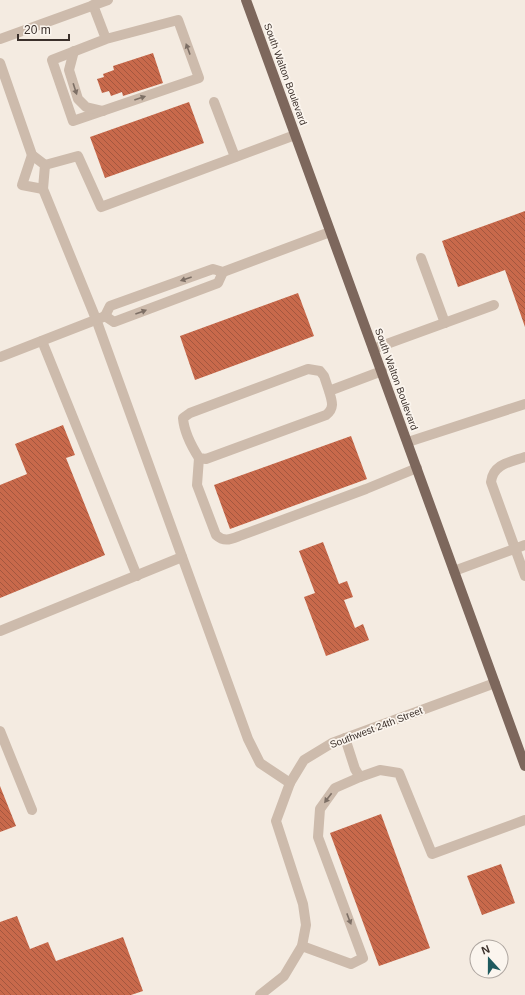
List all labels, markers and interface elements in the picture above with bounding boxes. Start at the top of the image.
scale bar [18,16,69,42]
street label: South Walton Boulevard [262,22,309,127]
text: 20 m [24,23,51,37]
one-way arrow [185,43,191,55]
one-way arrow [72,83,78,95]
one-way arrow [134,95,146,101]
one-way arrow [180,276,192,282]
one-way arrow [135,309,147,315]
street label: South Walton Boulevard [373,327,420,432]
street label: Southwest 24th Street [328,705,424,750]
one-way arrow [324,792,332,803]
one-way arrow [346,914,352,926]
north arrow [469,939,509,979]
text: N [480,943,491,957]

